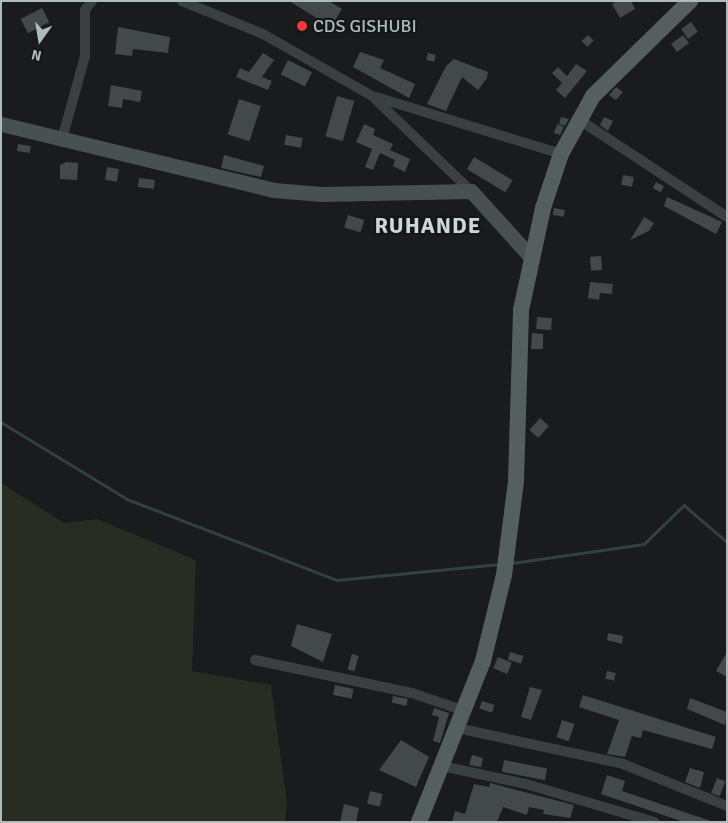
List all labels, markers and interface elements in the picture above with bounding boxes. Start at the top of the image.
north arrow [15,15,65,65]
place label: CDS GISHUBI [313,15,417,37]
marker: CDS GISHUBI [295,19,309,33]
text: N [30,46,43,64]
district label: RUHANDE [374,213,482,239]

